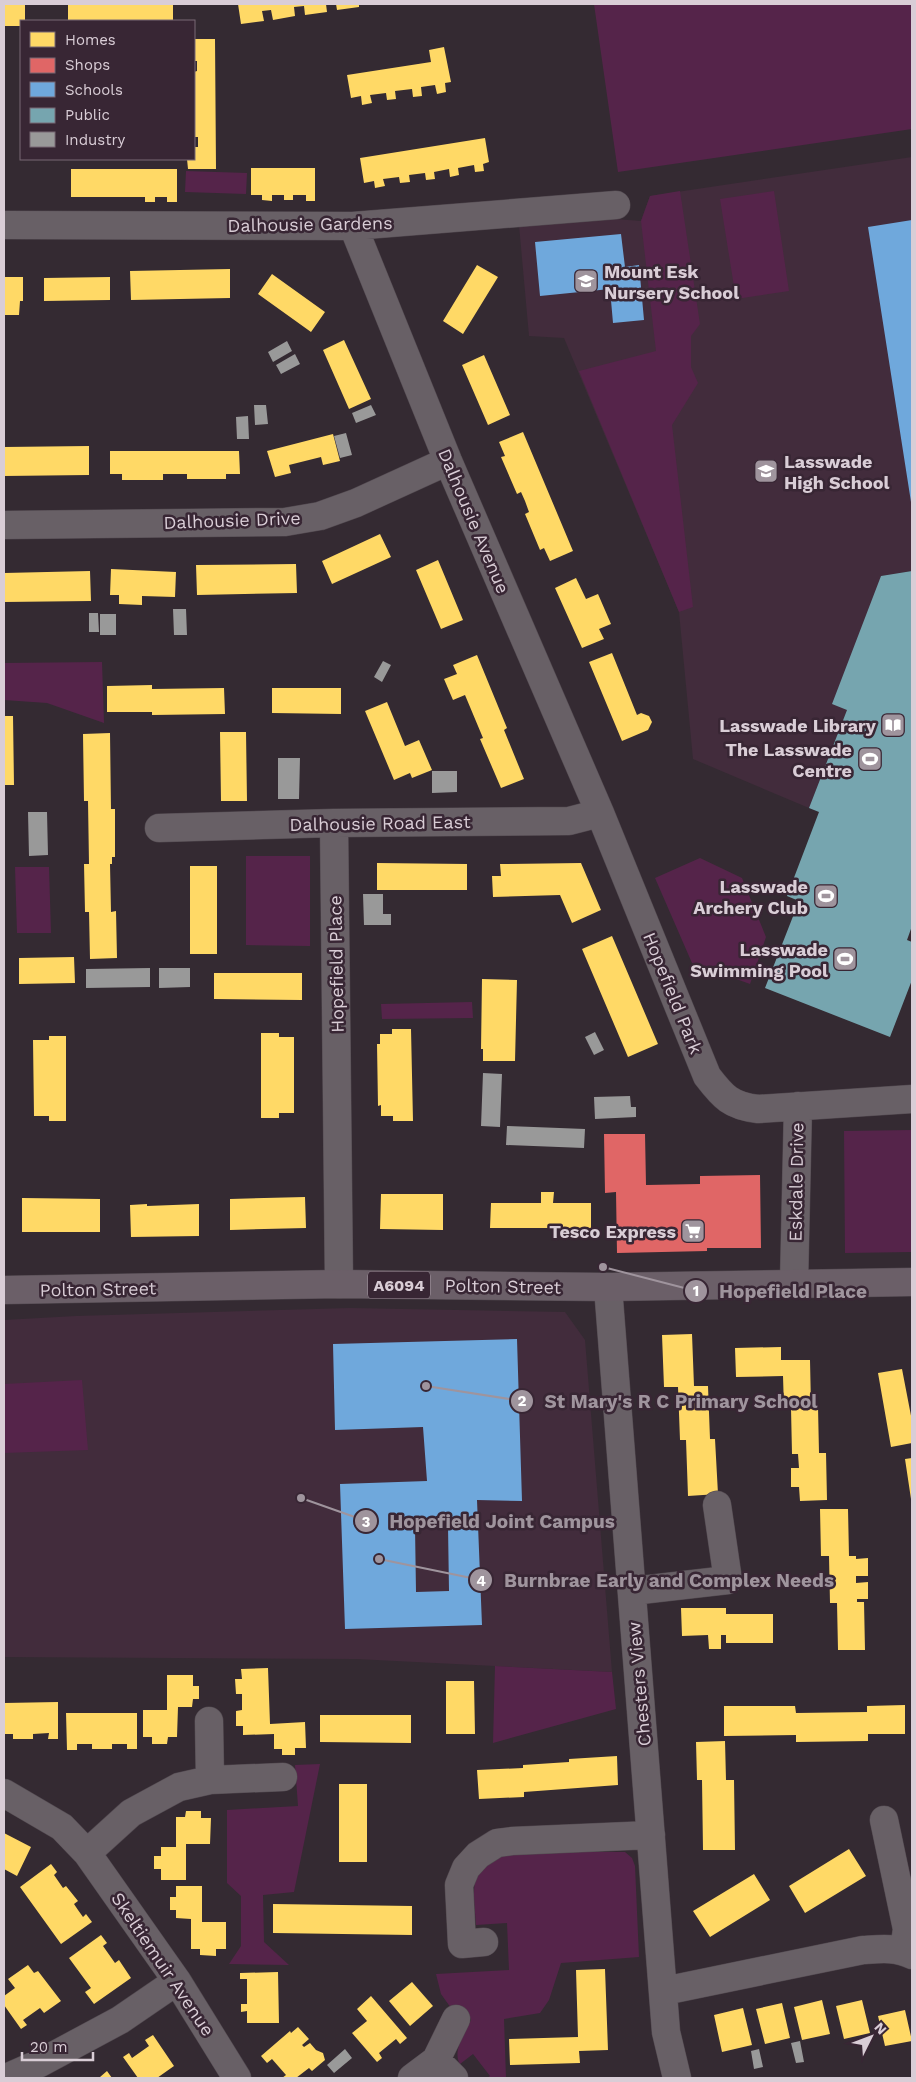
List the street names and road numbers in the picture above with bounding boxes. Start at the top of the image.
street label: Dalhousie Gardens [227,212,393,236]
street label: Dalhousie Avenue [434,445,514,597]
street label: Dalhousie Drive [163,507,301,533]
street label: Dalhousie Road East [289,811,471,835]
street label: Hopefield Place [324,895,348,1033]
street label: Hopefield Park [639,929,707,1057]
street label: Eskdale Drive [784,1122,808,1242]
road number: A6094 [368,1272,430,1298]
street label: Polton Street [445,1274,562,1298]
street label: Polton Street [40,1277,157,1301]
street label: Chesters View [623,1621,655,1747]
street label: Skeltiemuir Avenue [107,1888,219,2040]

